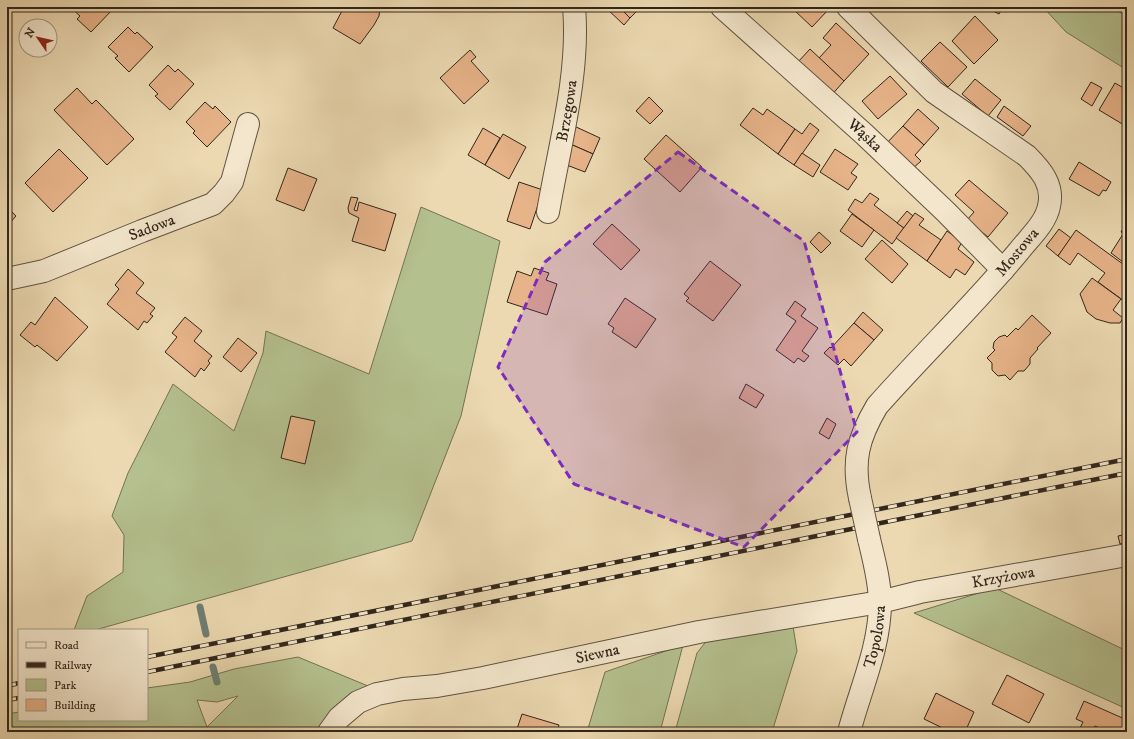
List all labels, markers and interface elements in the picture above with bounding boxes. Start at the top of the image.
north arrow [18,18,58,58]
text: N [22,25,39,41]
street label: Brzegowa [552,79,582,143]
street label: Wąska [843,113,887,156]
street label: Sadowa [126,209,178,245]
street label: Mostowa [991,223,1043,280]
street label: Krzyżowa [970,562,1036,593]
street label: Topolowa [859,605,890,670]
legend [18,629,148,721]
text: Road [54,638,79,653]
street label: Siewna [574,639,622,668]
text: Railway [54,658,92,673]
text: Park [54,678,76,693]
text: Building [54,698,95,713]

